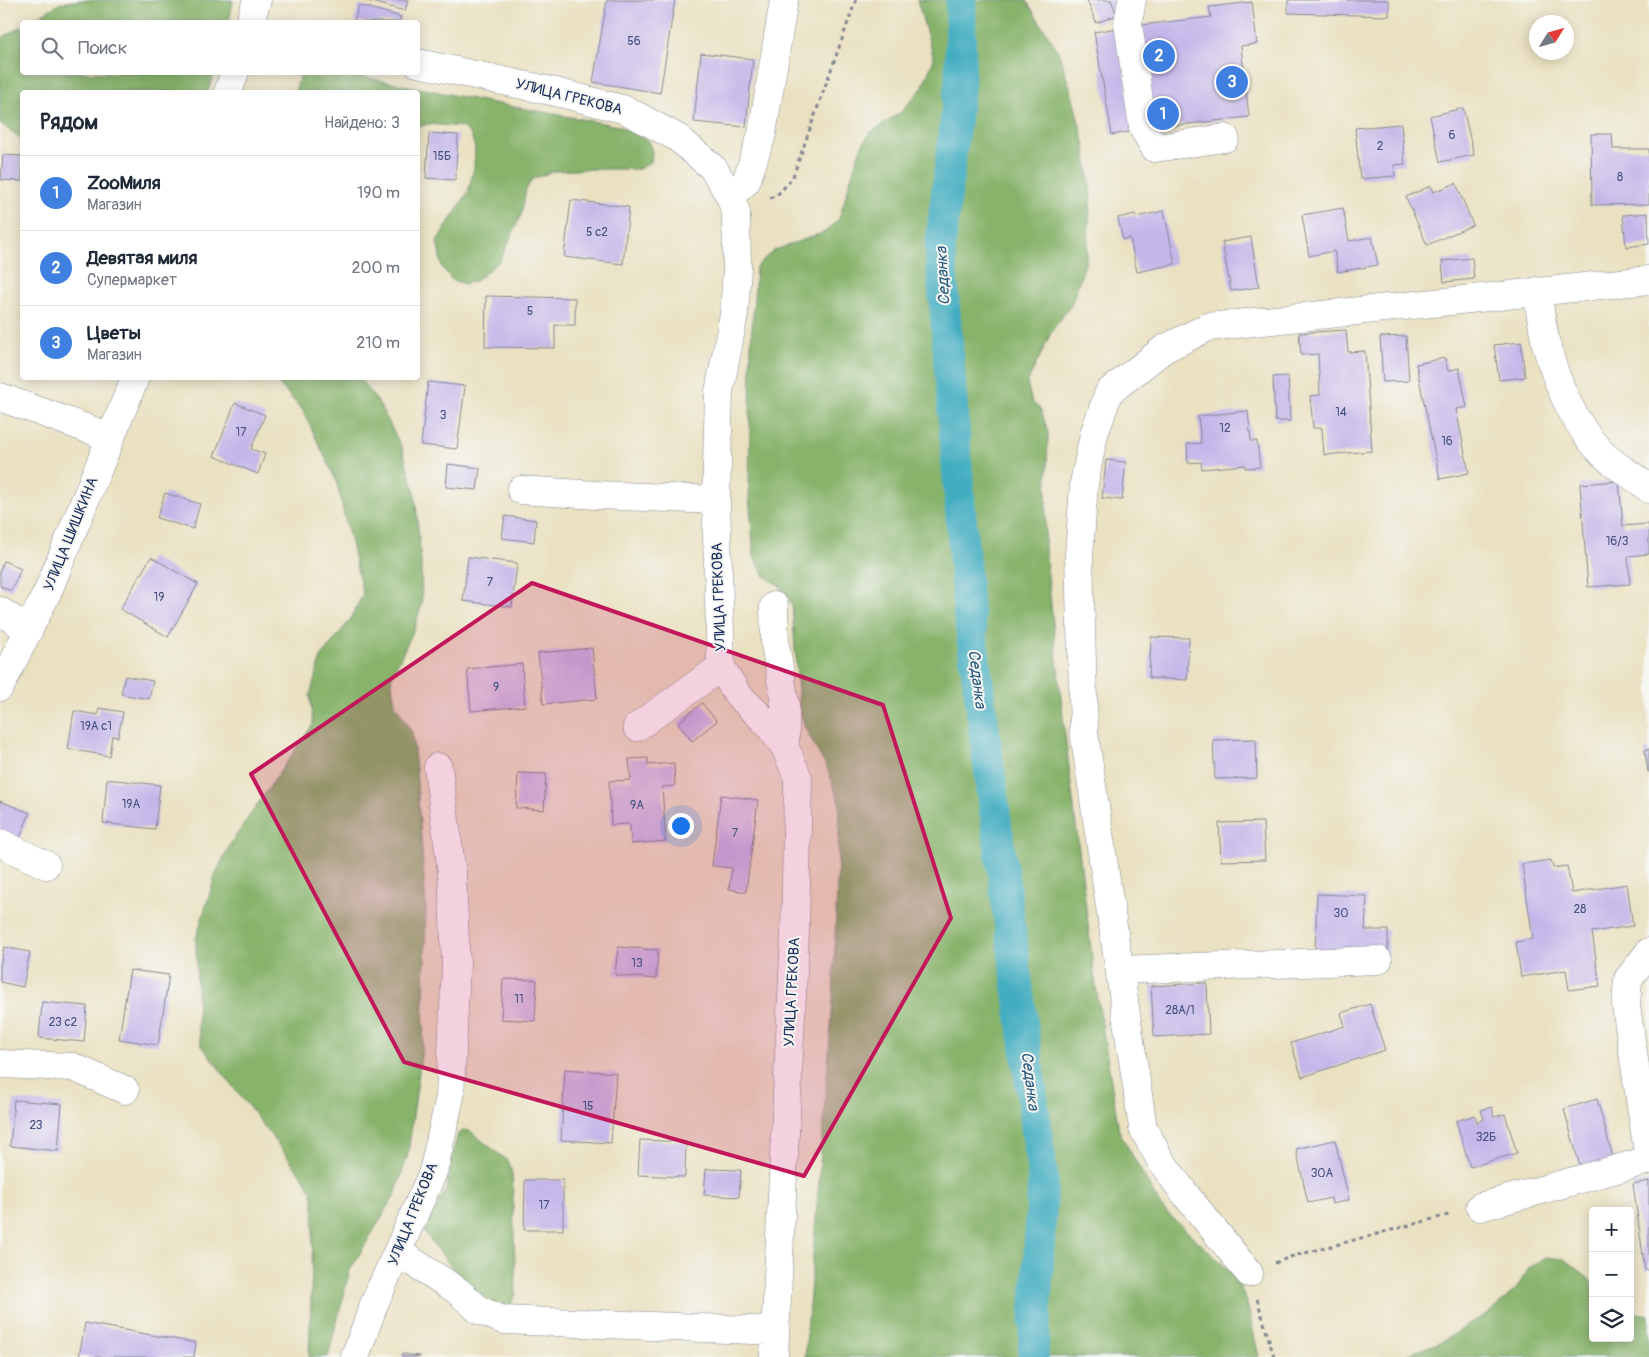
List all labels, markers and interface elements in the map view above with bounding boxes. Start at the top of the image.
north arrow [1529,15,1574,60]
search box [20,20,420,75]
icon: search [38,34,66,62]
house number: 56 [627,34,641,49]
text: Поиск [78,36,128,60]
pin: 2 [1143,37,1175,75]
pin: 3 [1216,63,1248,101]
street label: УЛИЦА ГРЕКОВА [514,75,625,120]
pin: 1 [1147,95,1179,133]
text: Рядом [40,109,98,136]
text: Найдено: 3 [324,113,400,133]
house number: 6 [1449,128,1456,143]
house number: 2 [1377,139,1384,154]
house number: 15Б [433,149,451,164]
house number: 8 [1617,170,1623,185]
text: ZooМиля [87,171,161,195]
text: 1 [53,183,59,203]
text: 190 m [357,183,400,203]
text: Магазин [87,195,142,215]
house number: 5 с2 [586,225,608,240]
water label: Седанка [931,245,955,306]
text: Девятая миля [87,246,197,270]
text: 2 [52,258,60,278]
text: 200 m [352,258,400,278]
text: Супермаркет [87,270,177,290]
house number: 5 [527,304,533,319]
text: Цветы [87,321,141,345]
text: 3 [52,333,60,353]
text: 210 m [356,333,400,353]
text: Магазин [87,345,142,365]
house number: 14 [1335,405,1347,420]
house number: 3 [440,408,447,423]
house number: 12 [1219,421,1231,436]
house number: 17 [235,425,247,440]
house number: 16 [1441,434,1453,449]
street label: УЛИЦА ШИШКИНА [40,474,103,594]
house number: 16/3 [1606,534,1629,549]
street label: УЛИЦА ГРЕКОВА [708,542,730,652]
house number: 7 [487,575,494,590]
house number: 19 [154,590,164,605]
water label: Седанка [964,649,991,711]
house number: 9 [493,680,499,695]
house number: 19А с1 [80,719,112,734]
house number: 19А [122,797,141,812]
house number: 9А [630,798,644,813]
your location [668,813,694,839]
house number: 7 [732,826,739,841]
house number: 28 [1574,902,1586,917]
house number: 30 [1334,906,1348,921]
street label: УЛИЦА ГРЕКОВА [780,937,804,1047]
house number: 13 [631,956,643,971]
house number: 11 [514,992,524,1007]
house number: 28А/1 [1165,1003,1195,1018]
house number: 23 с2 [49,1015,78,1030]
water label: Седанка [1017,1051,1044,1113]
house number: 15 [582,1099,594,1114]
house number: 23 [29,1118,43,1133]
house number: 32Б [1476,1130,1496,1145]
street label: УЛИЦА ГРЕКОВА [384,1159,442,1268]
house number: 30А [1311,1166,1334,1181]
house number: 17 [538,1198,550,1213]
map controls [1589,1207,1634,1342]
button: + [1589,1207,1634,1252]
button: − [1589,1252,1634,1297]
button: layers [1589,1297,1634,1342]

